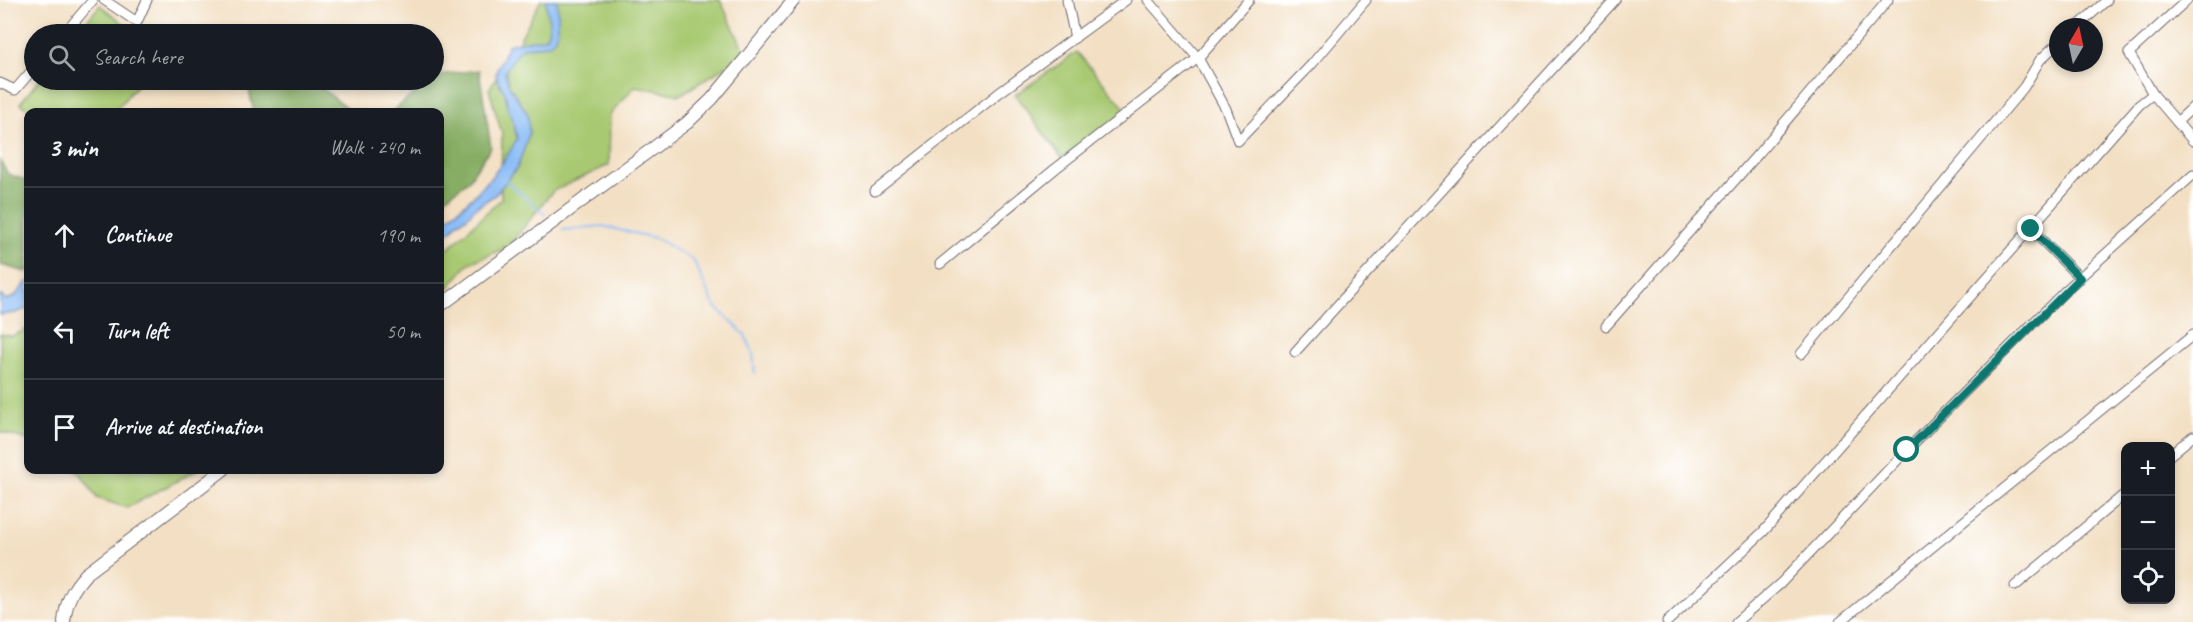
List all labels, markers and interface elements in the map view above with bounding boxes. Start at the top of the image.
north arrow [2049,18,2103,72]
search box [24,24,444,90]
icon: search [45,41,78,74]
text: Search here [93,43,183,71]
text: 3 min [48,131,98,164]
text: Walk · 240 m [330,135,420,160]
route end [2017,215,2043,241]
icon: ahead [48,219,81,252]
text: Continue [105,221,171,249]
text: 190 m [377,223,420,248]
icon: left [48,315,81,348]
text: Turn left [105,317,169,345]
text: 50 m [386,319,420,344]
icon: arrive [48,411,81,444]
text: Arrive at destination [105,413,262,441]
route start [1893,436,1919,462]
map controls [2121,442,2175,604]
button: + [2121,442,2175,496]
button: − [2121,496,2175,550]
button: locate [2121,550,2175,604]

